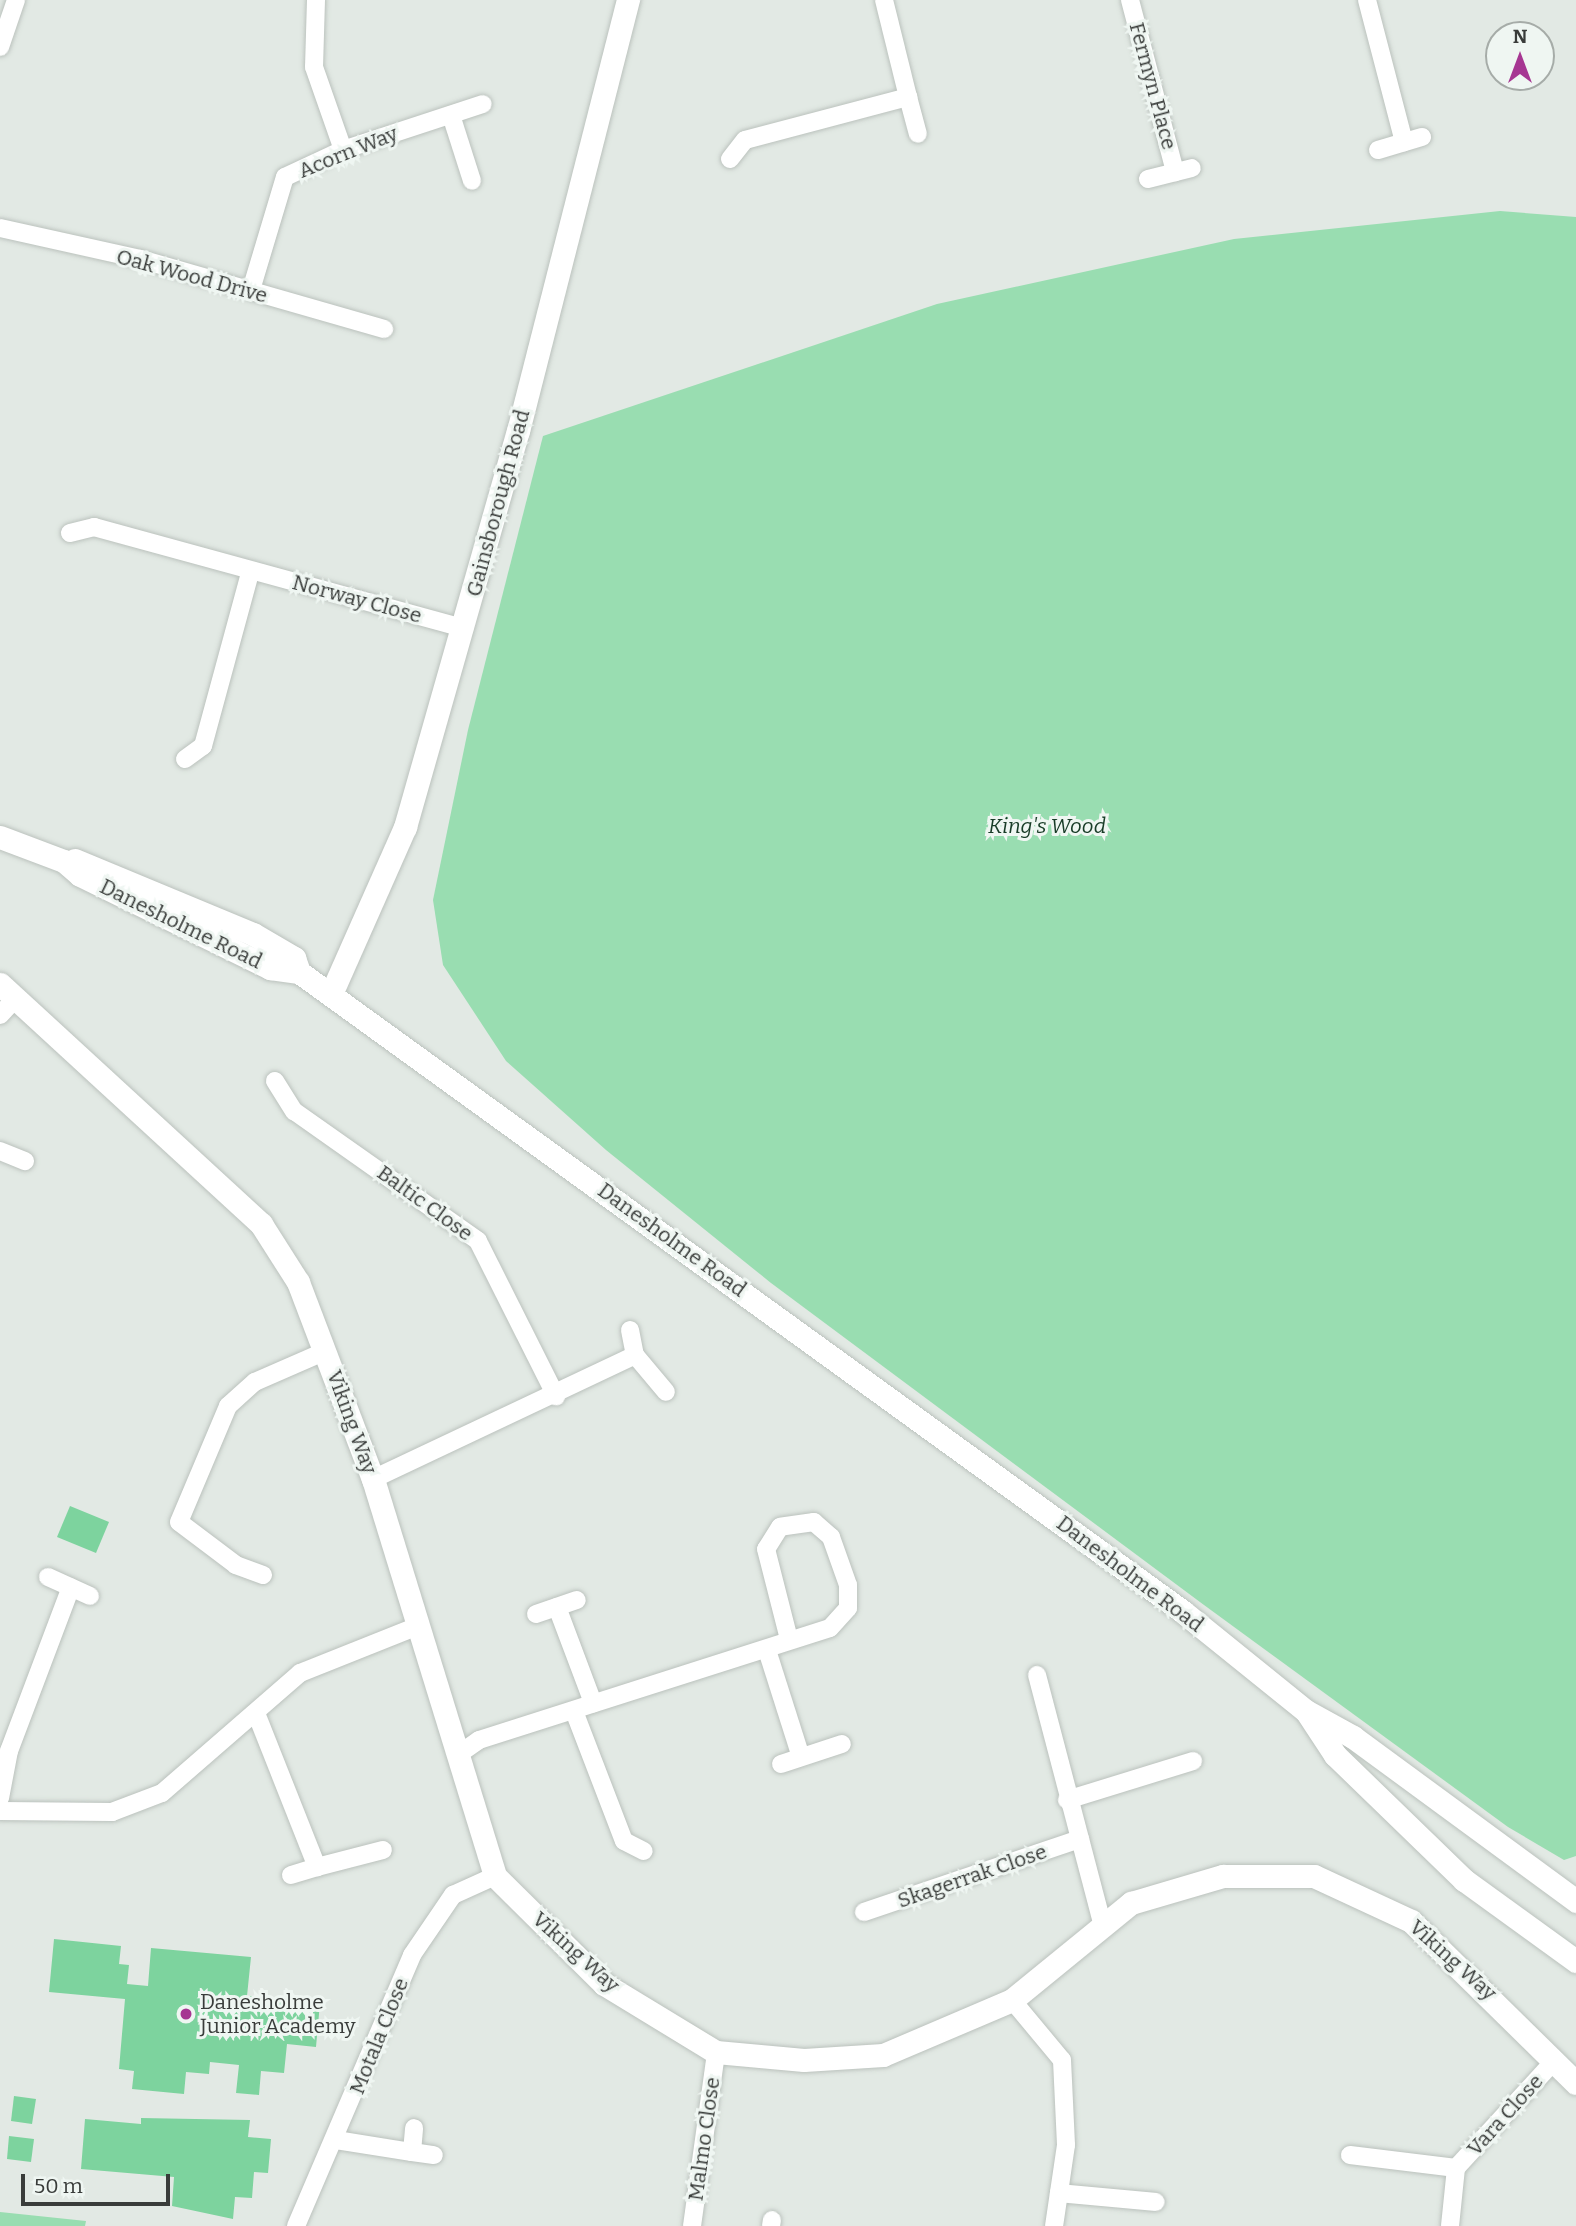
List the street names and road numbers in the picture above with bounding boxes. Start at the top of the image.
street label: Fermyn Place [1124,20,1182,152]
street label: Acorn Way [295,121,401,183]
street label: Oak Wood Drive [114,244,270,308]
street label: Gainsborough Road [461,407,535,599]
street label: Norway Close [290,570,424,628]
street label: Danesholme Road [96,874,266,974]
street label: Baltic Close [372,1160,478,1246]
street label: Danesholme Road [593,1178,751,1302]
street label: Viking Way [322,1367,382,1477]
street label: Danesholme Road [1052,1511,1208,1637]
street label: Skagerrak Close [894,1839,1050,1913]
street label: Viking Way [527,1906,625,1998]
street label: Viking Way [1404,1914,1502,2006]
street label: Motala Close [344,1974,414,2098]
street label: Vara Close [1462,2069,1548,2161]
street label: Malmo Close [683,2075,725,2203]

